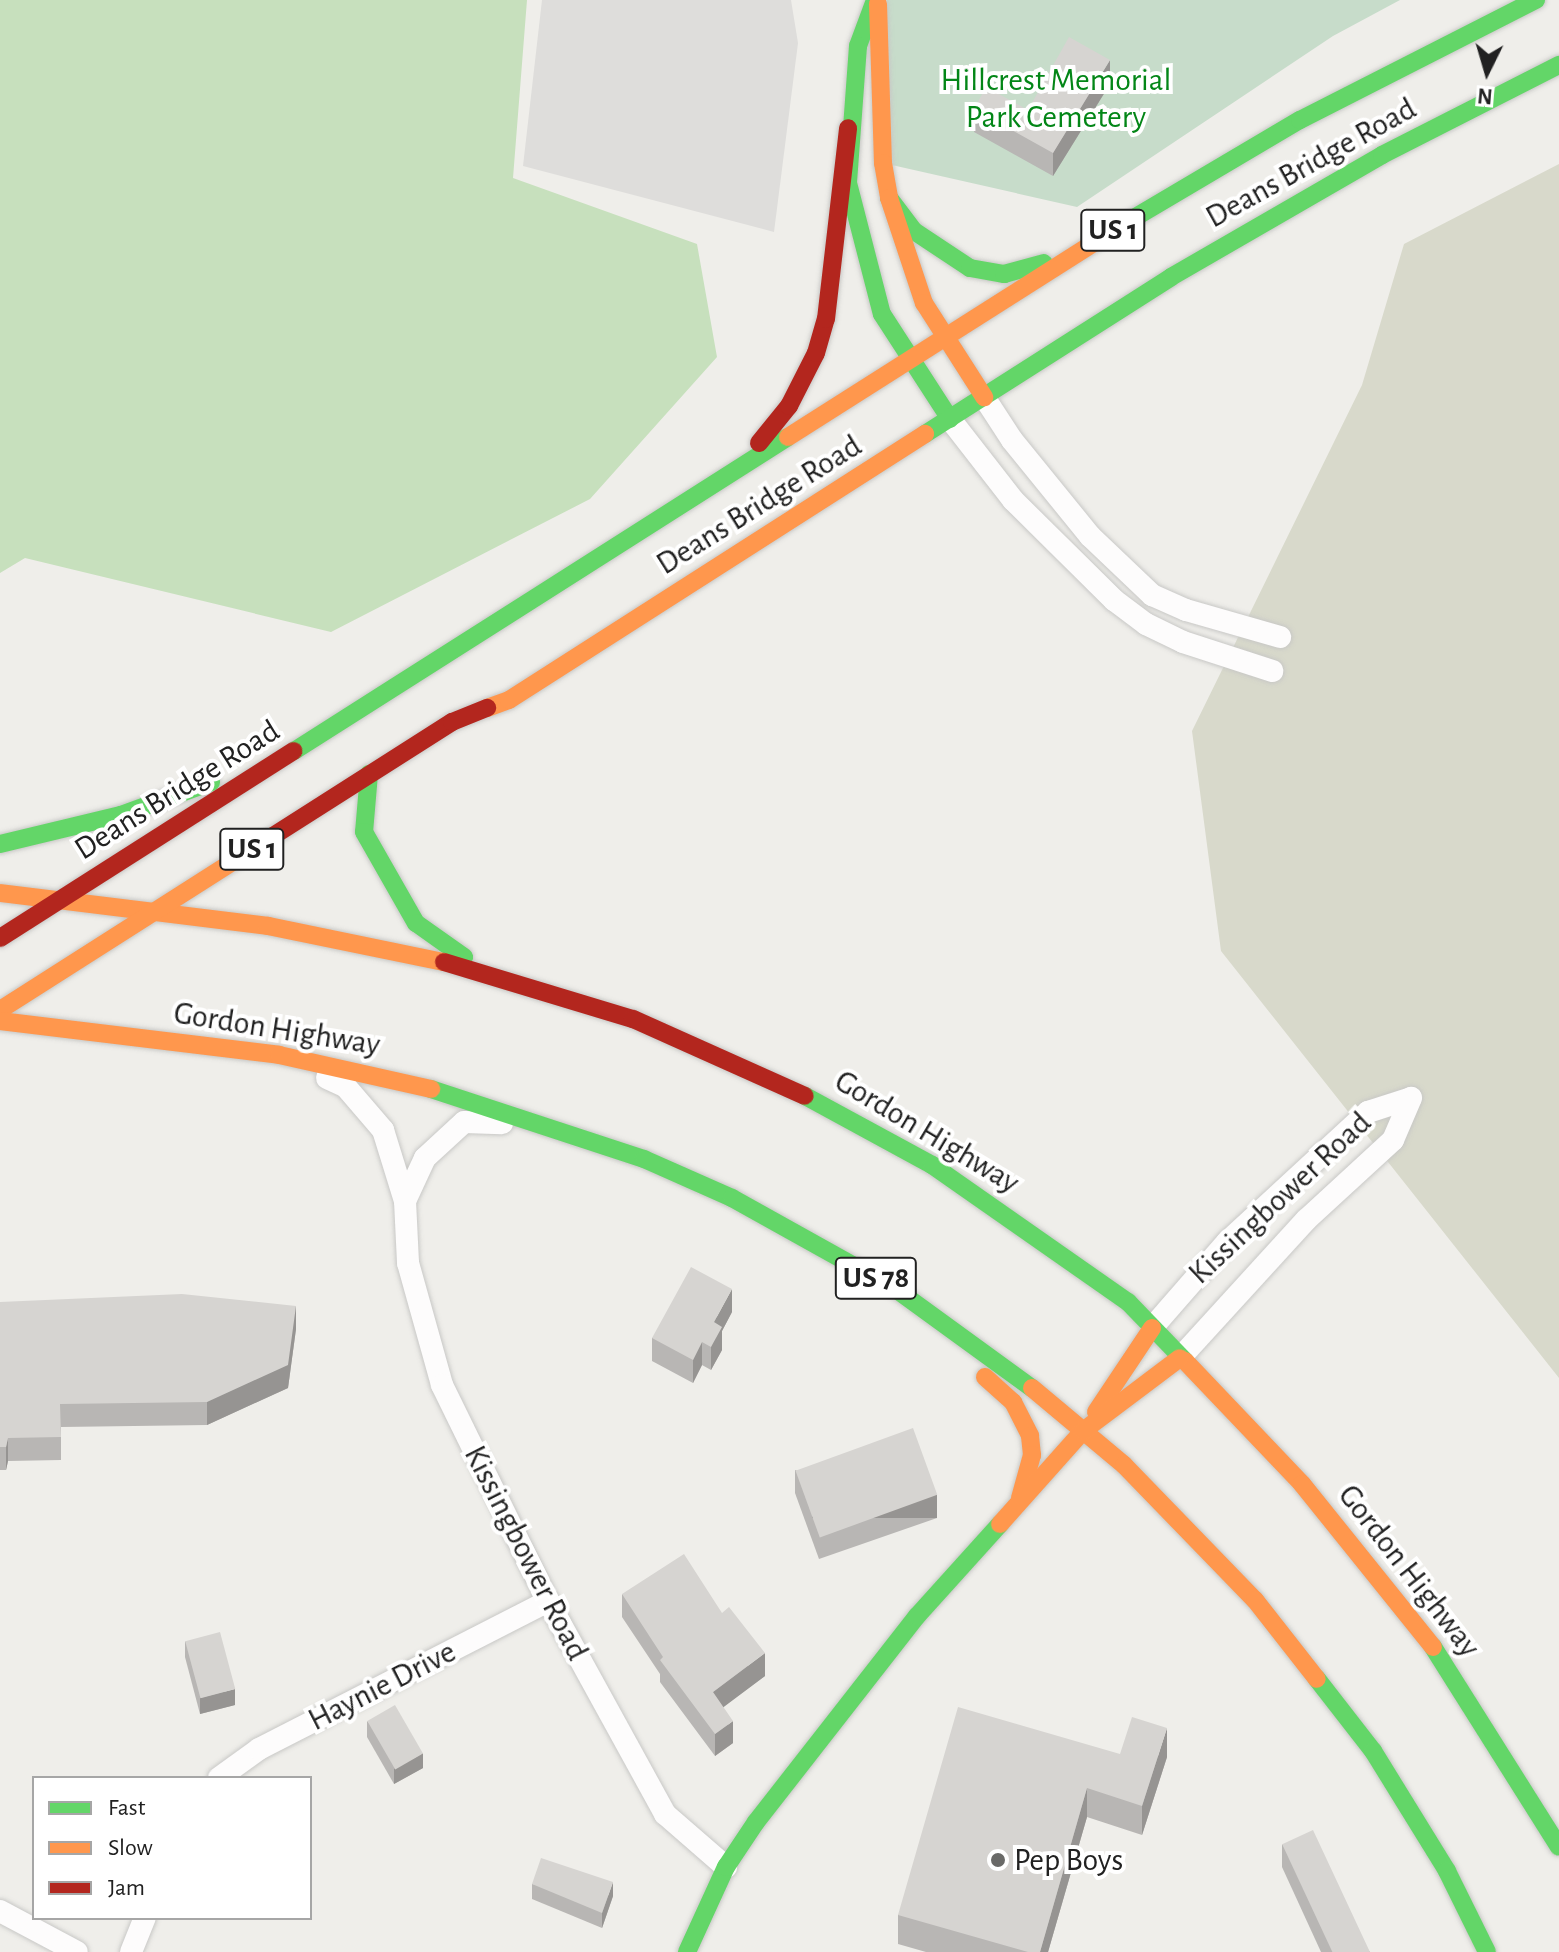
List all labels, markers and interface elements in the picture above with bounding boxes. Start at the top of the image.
north arrow [1447,32,1527,112]
park label: Hillcrest Memorial Park Cemetery [941,62,1171,137]
text: N [1476,84,1493,108]
street label: Deans Bridge Road [1199,89,1423,237]
road number: US 1 [1079,204,1147,256]
street label: Deans Bridge Road [649,427,869,583]
street label: Deans Bridge Road [67,712,287,868]
road number: US 1 [218,823,286,875]
street label: Gordon Highway [171,994,383,1064]
street label: Gordon Highway [828,1062,1026,1202]
street label: Kissingbower Road [1181,1104,1379,1292]
road number: US 78 [834,1252,918,1304]
street label: Kissingbower Road [455,1439,597,1667]
street label: Gordon Highway [1330,1477,1488,1665]
street label: Haynie Drive [302,1633,462,1739]
legend [32,1776,312,1920]
text: Fast [108,1796,145,1820]
text: Slow [108,1836,153,1860]
place label: Pep Boys [1014,1841,1123,1879]
marker: Pep Boys [989,1851,1007,1869]
text: Jam [108,1876,145,1900]

